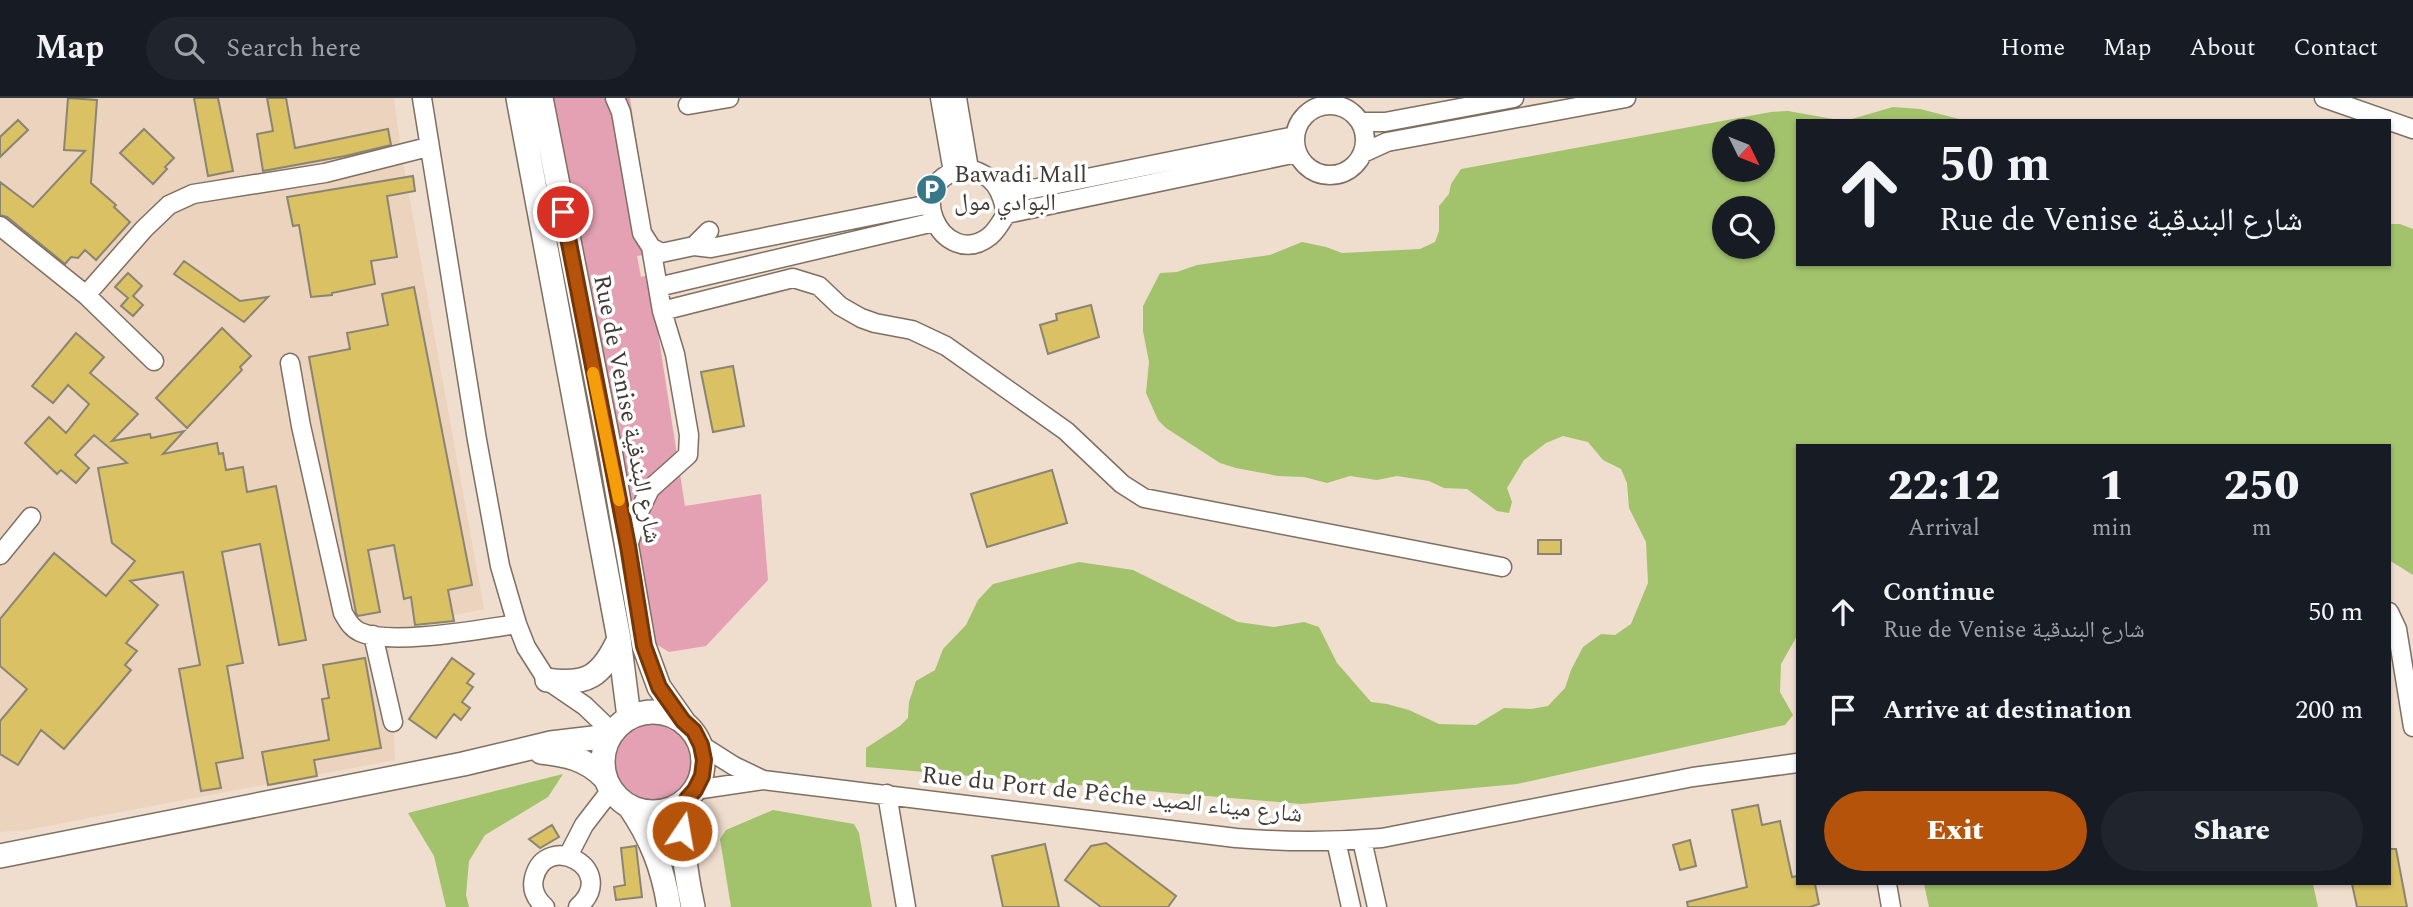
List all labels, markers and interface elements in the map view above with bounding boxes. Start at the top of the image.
search box [146,17,636,80]
text: Map [35,23,104,73]
text: Search here [226,28,361,68]
icon: search [170,29,208,67]
text: Home [2000,30,2065,66]
text: Map [2103,30,2151,66]
text: About [2189,30,2255,66]
text: Contact [2293,30,2378,66]
north arrow [1712,119,1774,182]
map controls [1712,119,1775,259]
text: 50 m [1939,128,2050,203]
icon: ahead [1824,147,1915,238]
place label: Bawadi Mall البوادي مول [954,157,1087,221]
parking icon: Bawadi Mall البوادي مول [914,172,948,206]
pin [533,182,593,242]
icon: arrive [544,193,582,231]
button: search [1712,196,1775,259]
text: Rue de Venise شارع البندقية [1939,196,2303,245]
street label: Rue de Venise شارع البندقية [583,272,671,546]
text: 22:12 [1888,455,2000,518]
text: 1 [2099,455,2125,518]
text: 250 [2224,455,2299,518]
text: Arrival [1908,511,1980,546]
text: min [2092,511,2132,546]
text: m [2252,511,2271,546]
text: Continue [1883,572,1995,612]
text: 50 m [2308,592,2363,632]
icon: ahead [1824,593,1862,631]
text: Rue de Venise شارع البندقية [1883,613,2145,648]
text: Arrive at destination [1883,690,2132,730]
text: 200 m [2295,690,2363,730]
icon: arrive [1824,691,1862,729]
street label: Rue du Port de Pêche شارع ميناء الصيد [920,757,1304,833]
button: Exit [1824,791,2087,871]
button: Share [2101,791,2363,871]
position arrow [645,794,719,868]

